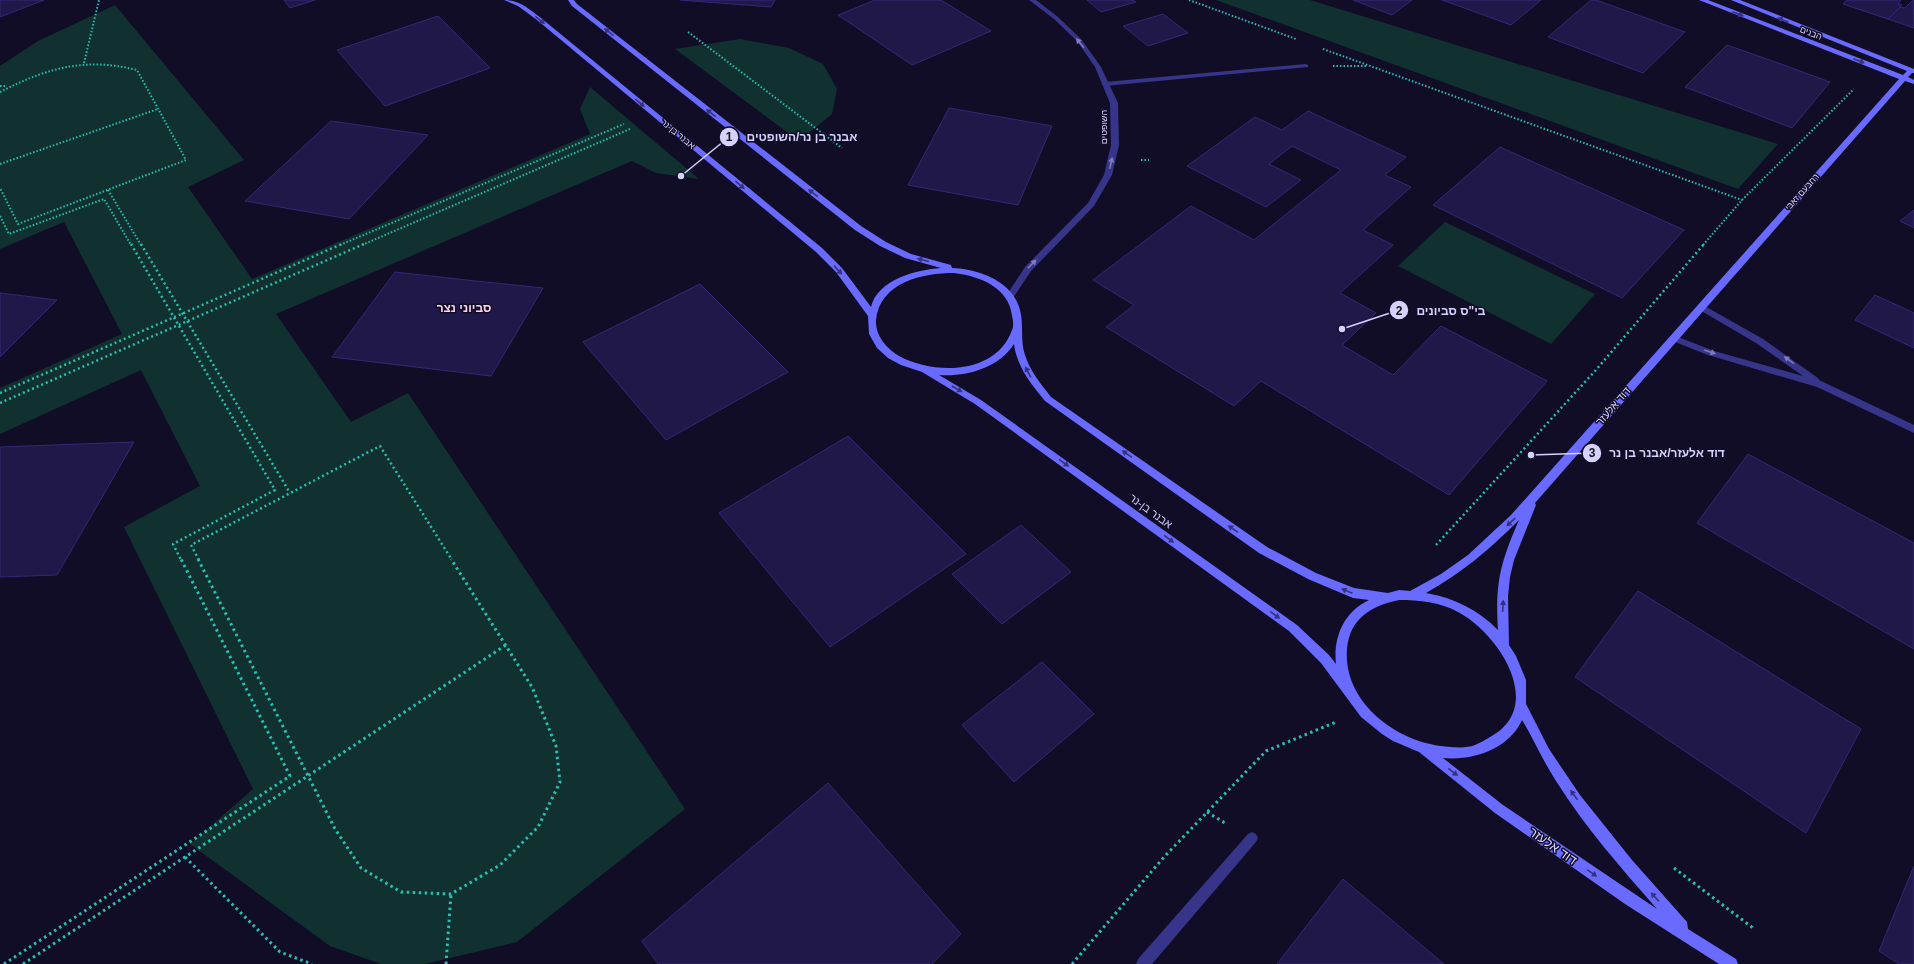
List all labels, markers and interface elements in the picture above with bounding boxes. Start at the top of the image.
one-way arrow [1733,12,1745,18]
one-way arrow [534,15,545,24]
one-way arrow [1777,16,1789,22]
street label: הבנים [1799,24,1823,42]
one-way arrow [604,28,615,37]
one-way arrow [1076,37,1084,48]
one-way arrow [1854,58,1865,64]
one-way arrow [635,98,645,107]
one-way arrow [706,109,717,117]
street label: השופטים [1099,110,1109,144]
street label: אבנר בן-נר [659,117,697,151]
callout: אבנר בן נר/השופטים [719,125,865,149]
text: 1 [726,130,733,144]
text: אבנר בן נר/השופטים [747,130,857,144]
one-way arrow [1108,157,1114,169]
street label: רחבעם זאבי [1783,171,1821,212]
one-way arrow [735,181,746,190]
one-way arrow [808,189,819,198]
one-way arrow [917,257,929,263]
one-way arrow [1028,259,1037,269]
one-way arrow [834,265,843,276]
callout: בי"ס סביונים [1389,298,1494,322]
district label: סביוני נצר [437,301,491,315]
text: 2 [1396,304,1403,318]
text: בי"ס סביונים [1416,304,1486,318]
one-way arrow [1704,349,1716,355]
one-way arrow [1784,356,1795,364]
one-way arrow [1025,366,1032,378]
street label: דוד אלעזר [1593,385,1633,427]
one-way arrow [951,386,963,393]
callout: דוד אלעזר/אבנר בן נר [1582,441,1733,465]
text: 3 [1589,446,1596,460]
text: דוד אלעזר/אבנר בן נר [1609,446,1725,460]
one-way arrow [1122,450,1132,458]
one-way arrow [1058,459,1069,467]
street label: אבנר בן-נר [1127,491,1175,531]
one-way arrow [1506,517,1516,527]
one-way arrow [1228,525,1239,533]
one-way arrow [1164,535,1175,543]
one-way arrow [1341,587,1353,593]
one-way arrow [1500,599,1506,612]
one-way arrow [1270,611,1280,619]
one-way arrow [1447,768,1458,777]
one-way arrow [1569,790,1578,801]
street label: דוד אלעזר [1526,824,1580,868]
one-way arrow [1587,869,1597,877]
one-way arrow [1651,892,1660,901]

